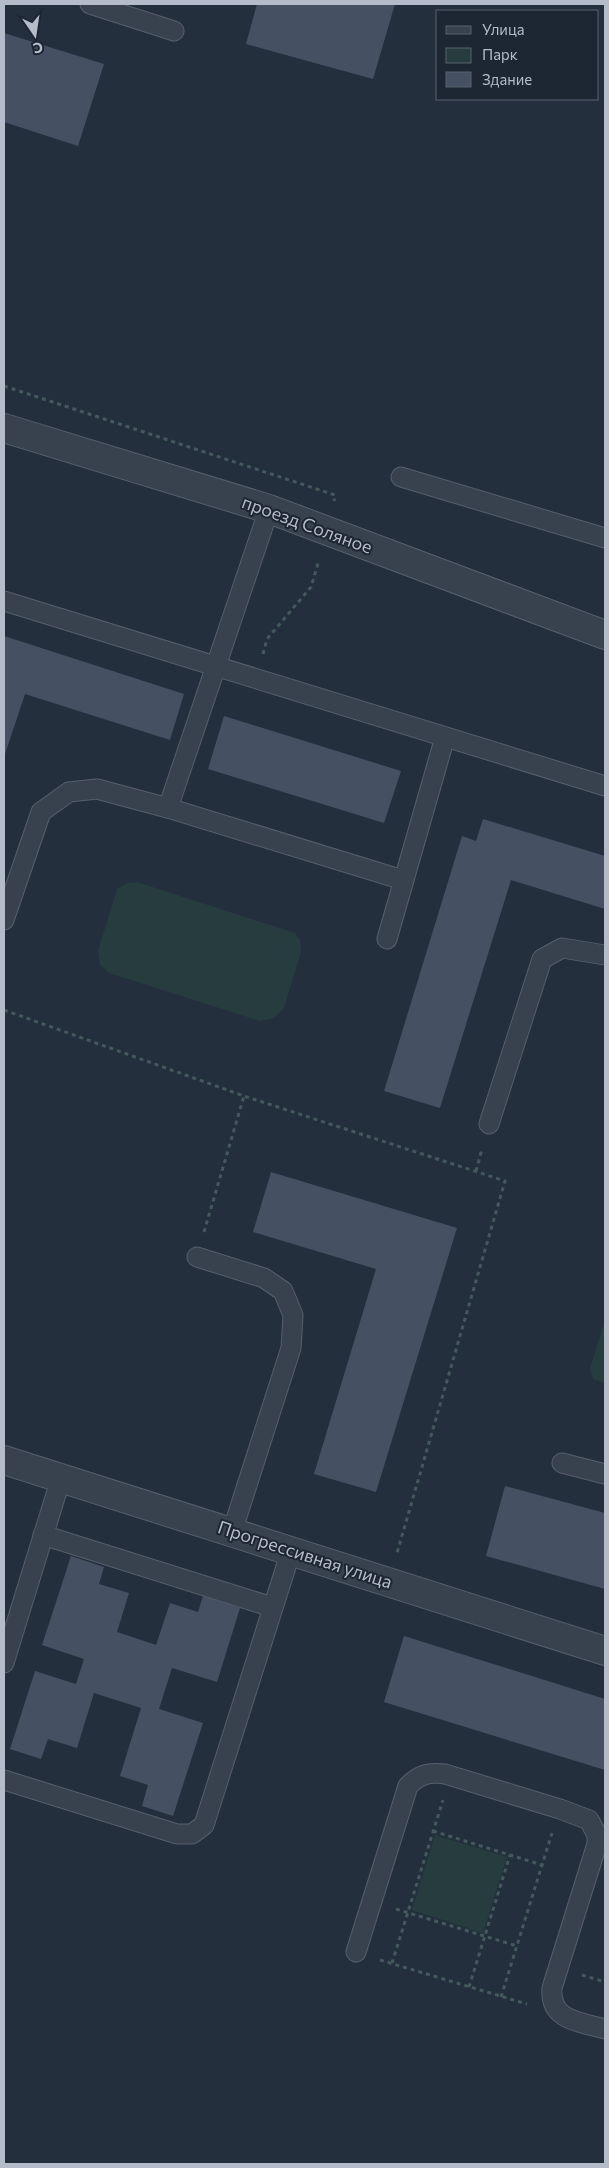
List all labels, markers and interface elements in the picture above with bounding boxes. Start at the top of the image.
north arrow [10,10,60,60]
legend [436,10,599,100]
text: Улица [482,20,524,38]
text: С [31,39,45,58]
text: Парк [482,45,518,63]
text: Здание [482,70,532,88]
street label: проезд Соляное [239,490,375,558]
street label: Прогрессивная улица [215,1515,395,1593]

